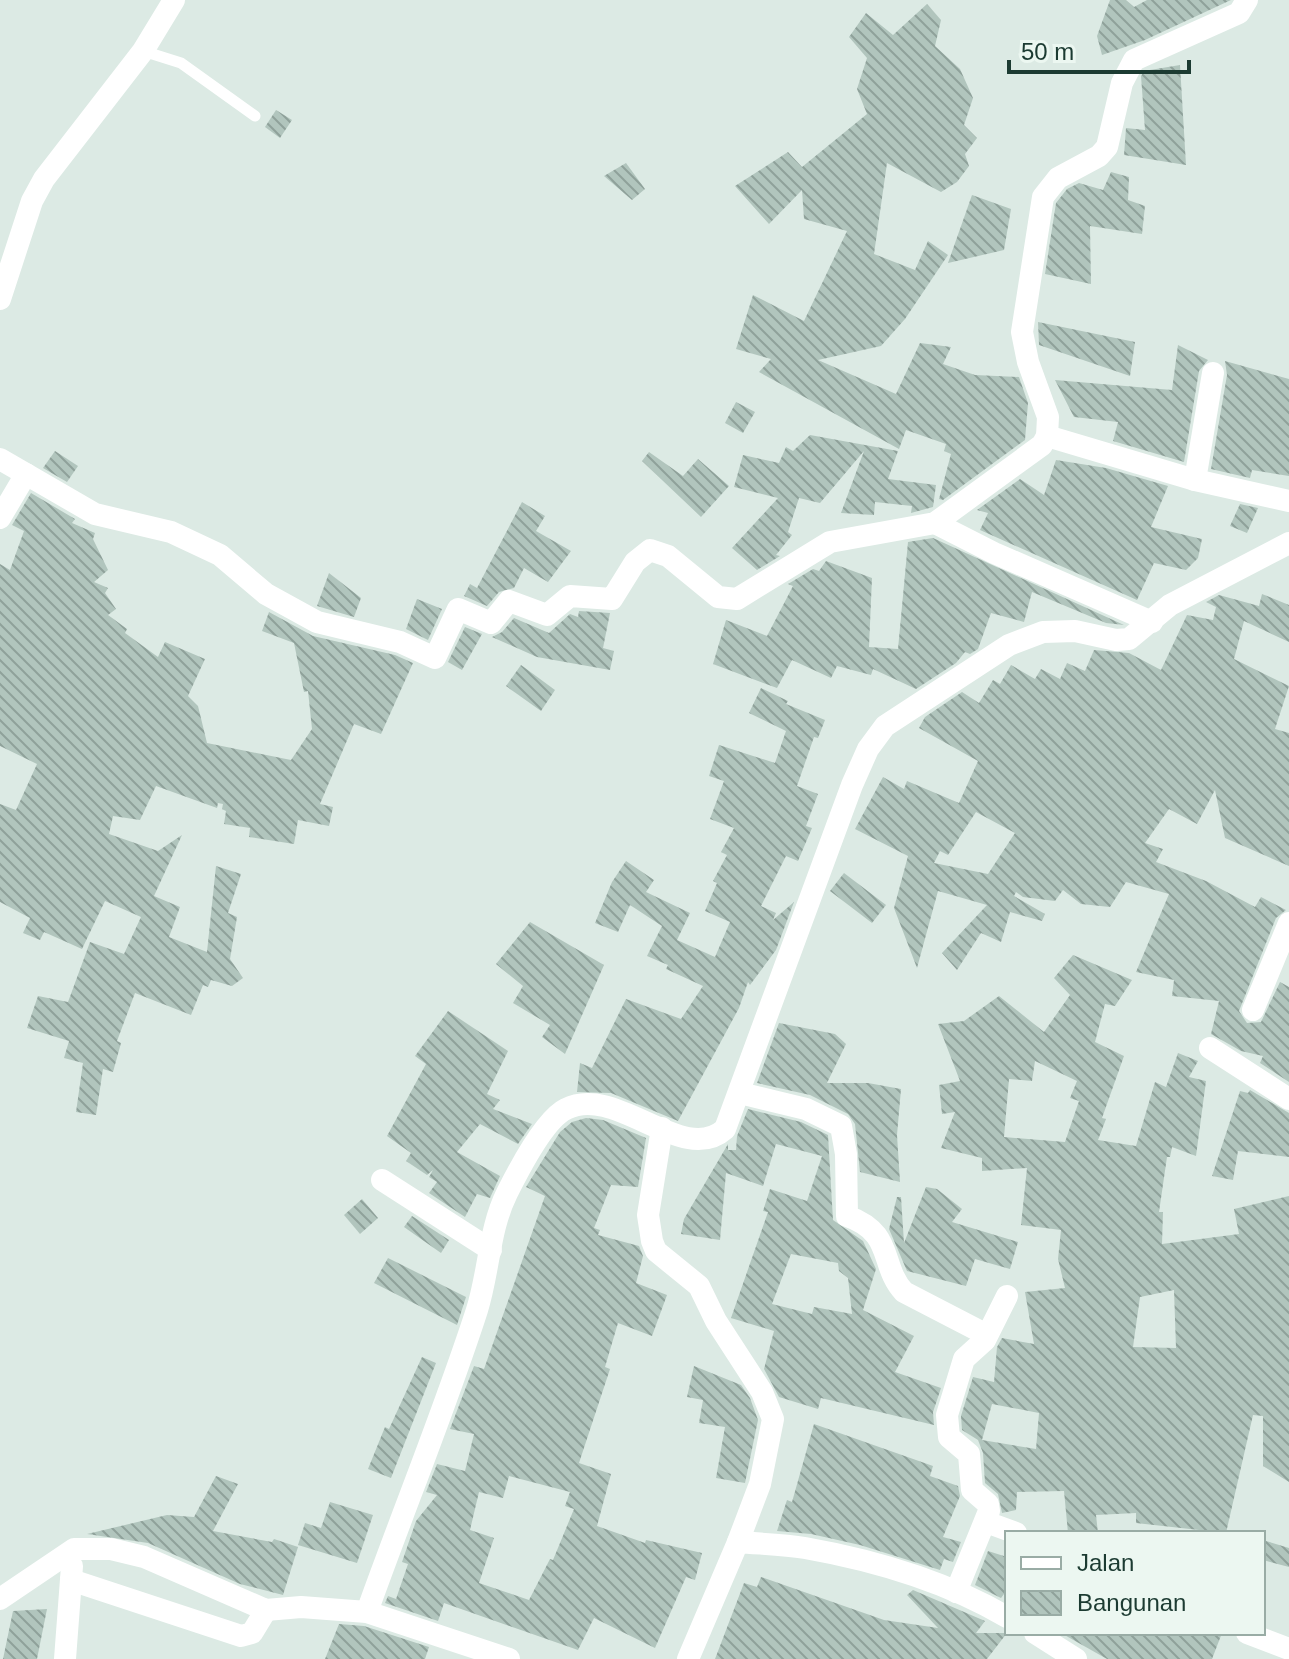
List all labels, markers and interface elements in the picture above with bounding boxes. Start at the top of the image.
scale bar [1009,24,1189,74]
text: 50 m [1021,38,1074,65]
legend [1005,1531,1265,1635]
text: Jalan [1077,1549,1134,1576]
text: Bangunan [1077,1589,1186,1616]

